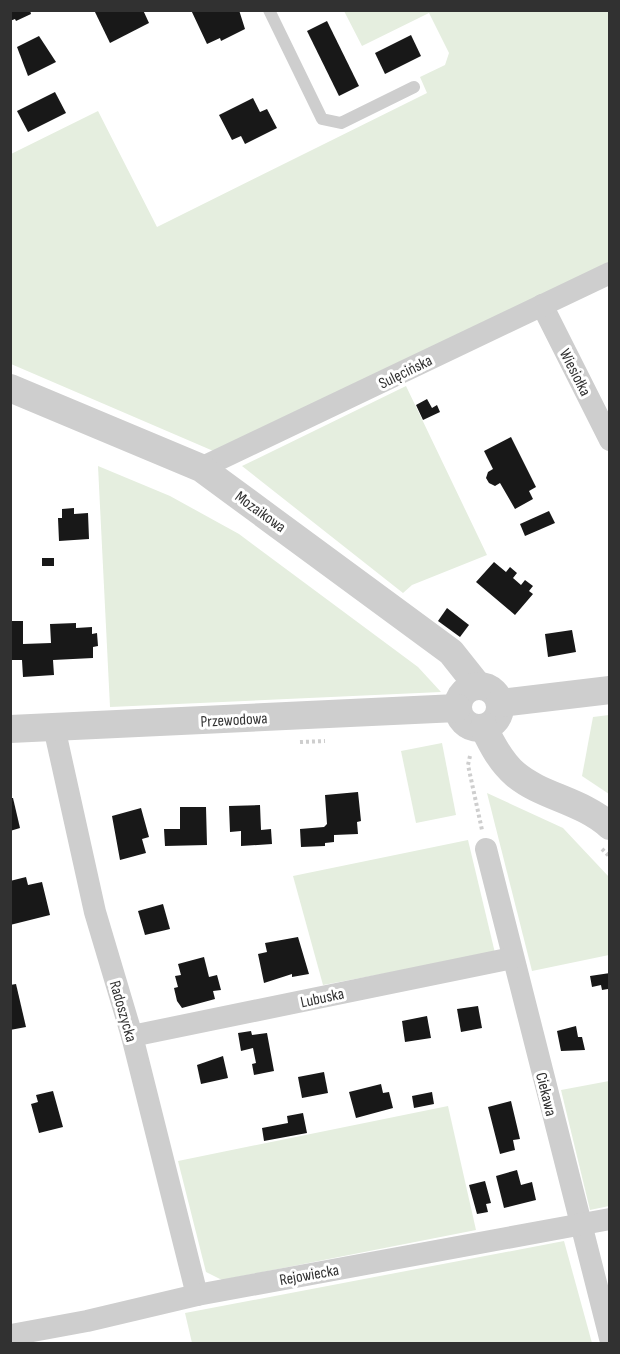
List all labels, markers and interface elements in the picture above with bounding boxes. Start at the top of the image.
street label: Wiesiołka [555,346,595,399]
street label: Sulęcińska [376,351,436,393]
street label: Mozaikowa [231,487,289,537]
street label: Przewodowa [200,709,268,732]
street label: Radoszycka [105,979,140,1044]
street label: Lubuska [299,985,346,1012]
street label: Ciekawa [531,1071,560,1118]
street label: Rejowiecka [278,1261,341,1290]

